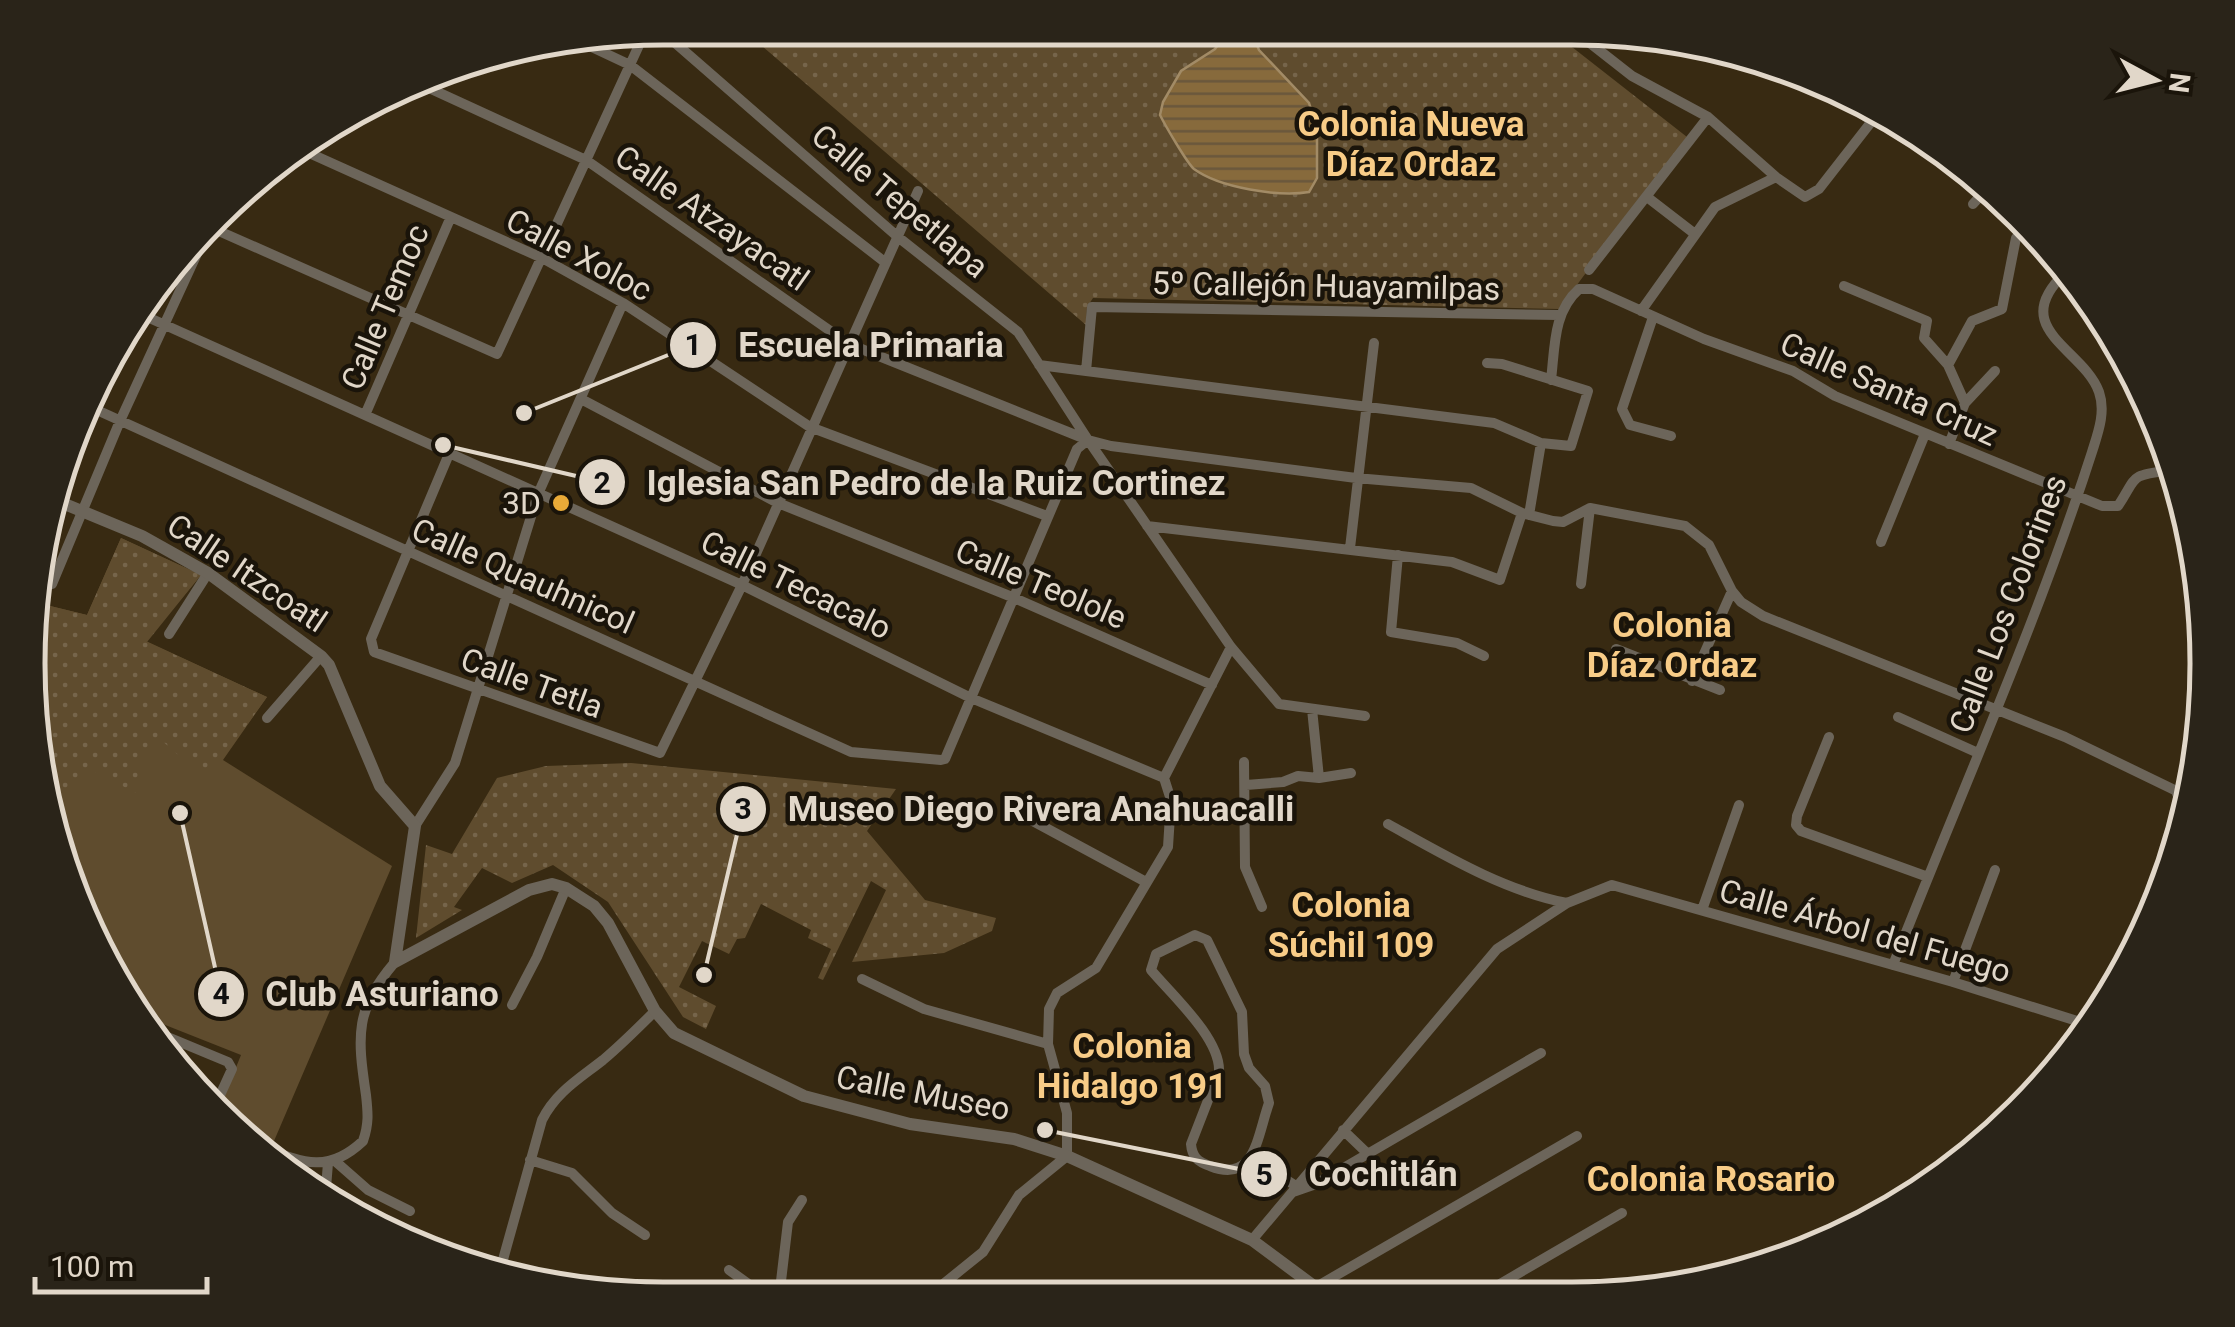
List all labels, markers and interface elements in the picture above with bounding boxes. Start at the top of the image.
north arrow [2105,30,2205,130]
text: N [2162,71,2197,95]
district label: Colonia Nueva Díaz Ordaz [1297,104,1525,185]
street label: Calle Tepetlapa [804,116,996,286]
street label: Calle Atzayacatl [608,137,816,299]
street label: Calle Xoloc [500,201,658,309]
street label: Calle Temoc [333,219,437,395]
street label: 5º Callejón Huayamilpas [1152,264,1500,308]
callout: Escuela Primaria [668,312,1024,377]
street label: Calle Santa Cruz [1774,324,2004,454]
text: Escuela Primaria [738,325,1004,366]
text: 1 [684,327,702,362]
callout: Iglesia San Pedro de la Ruiz Cortinez [577,450,1245,515]
text: Iglesia San Pedro de la Ruiz Cortinez [647,463,1225,504]
text: 2 [593,465,611,500]
street label: Calle Los Colorines [1941,470,2075,738]
place label: 3D [502,484,541,522]
marker: 3D [550,492,572,514]
street label: Calle Itzcoatl [160,506,334,640]
street label: Calle Quauhnicol [406,510,640,642]
street label: Calle Tecacalo [695,523,897,647]
street label: Calle Teolole [950,531,1132,637]
district label: Colonia Díaz Ordaz [1587,605,1757,686]
street label: Calle Tetla [456,640,608,726]
callout: Museo Diego Rivera Anahuacalli [718,776,1315,841]
text: Museo Diego Rivera Anahuacalli [788,789,1294,830]
text: 3 [734,791,752,826]
street label: Calle Árbol del Fuego [1715,871,2015,991]
district label: Colonia Súchil 109 [1268,885,1434,966]
callout: Club Asturiano [196,961,519,1026]
text: Club Asturiano [265,974,499,1015]
text: 4 [212,976,230,1011]
district label: Colonia Hidalgo 191 [1037,1026,1227,1107]
street label: Calle Museo [833,1058,1013,1128]
callout: Cochitlán [1239,1142,1478,1207]
text: Cochitlán [1308,1154,1458,1195]
text: 5 [1255,1157,1273,1192]
district label: Colonia Rosario [1587,1159,1835,1200]
scale bar [35,1232,208,1294]
text: 100 m [50,1249,134,1284]

